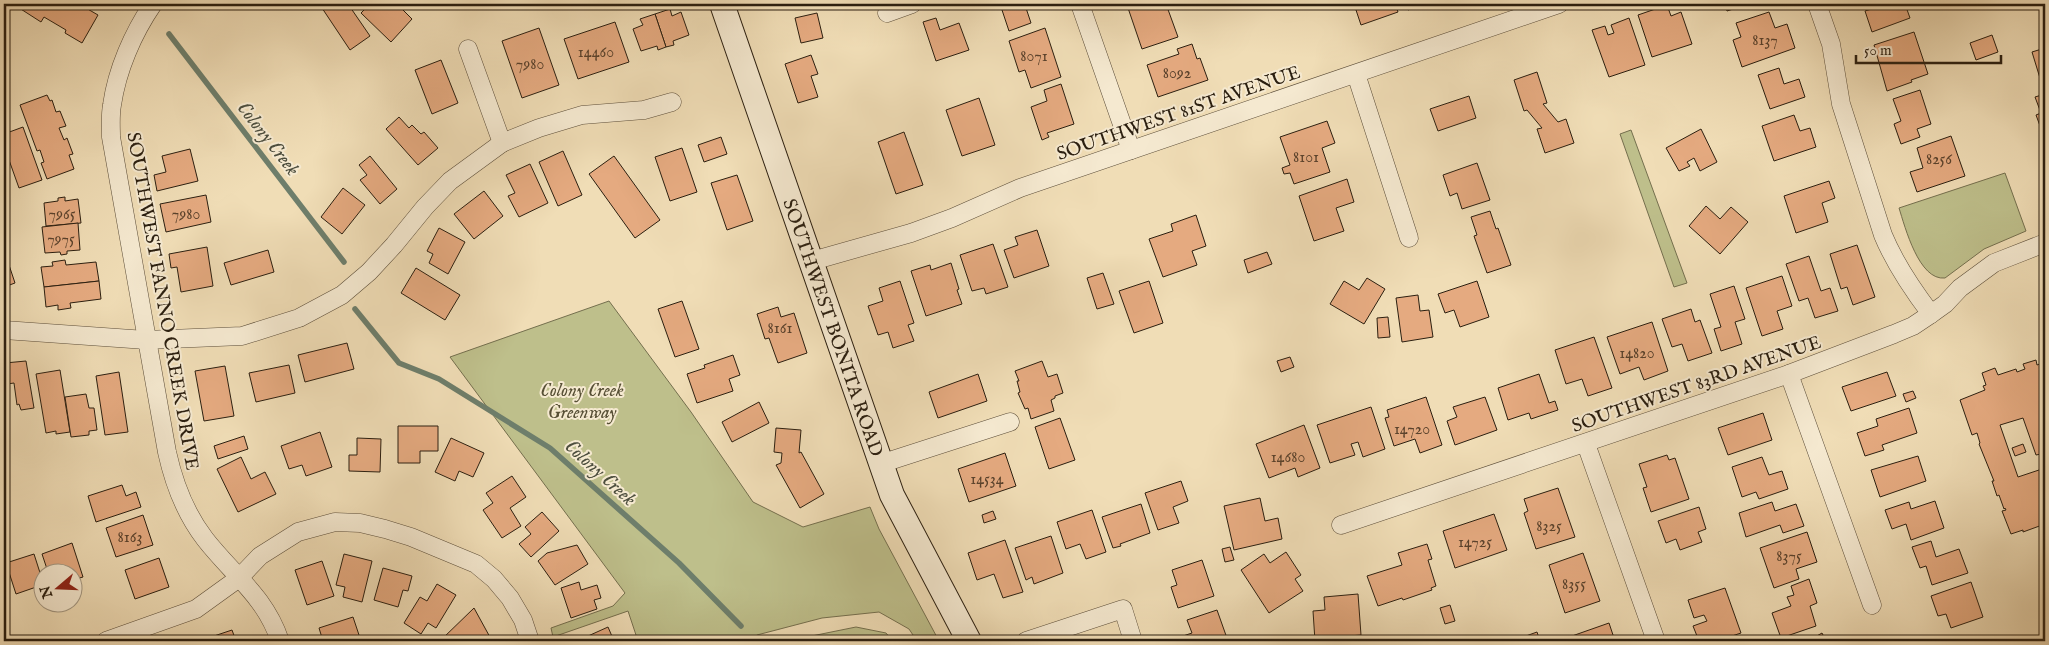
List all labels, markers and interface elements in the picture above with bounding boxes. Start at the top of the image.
house number: 8137 [1752,31,1778,51]
scale bar [1856,32,2002,64]
text: 50 m [1864,41,1892,60]
house number: 14460 [578,43,614,63]
house number: 8071 [1020,47,1048,67]
house number: 7980 [516,55,544,75]
street label: SOUTHWEST 81ST AVENUE [1054,61,1304,167]
house number: 8092 [1163,64,1191,84]
water label: Colony Creek [231,97,305,181]
street label: SOUTHWEST FANNO CREEK DRIVE [120,130,204,472]
house number: 8101 [1293,148,1319,168]
house number: 8256 [1926,150,1952,170]
street label: SOUTHWEST BONITA ROAD [776,196,888,460]
house number: 7965 [48,205,76,225]
house number: 7980 [172,205,200,225]
house number: 7975 [47,230,75,250]
house number: 8161 [768,319,792,339]
street label: SOUTHWEST 83RD AVENUE [1569,331,1825,439]
house number: 14820 [1619,344,1655,364]
park label: Colony Creek Greenway [540,379,624,425]
house number: 14720 [1394,420,1430,440]
water label: Colony Creek [559,434,641,512]
house number: 14680 [1271,448,1305,468]
house number: 14534 [970,470,1004,490]
house number: 8325 [1536,517,1562,537]
house number: 8163 [118,528,142,548]
house number: 14725 [1458,533,1492,553]
house number: 8375 [1776,547,1802,567]
north arrow [32,562,82,612]
house number: 8355 [1562,575,1586,595]
text: N [36,583,57,602]

